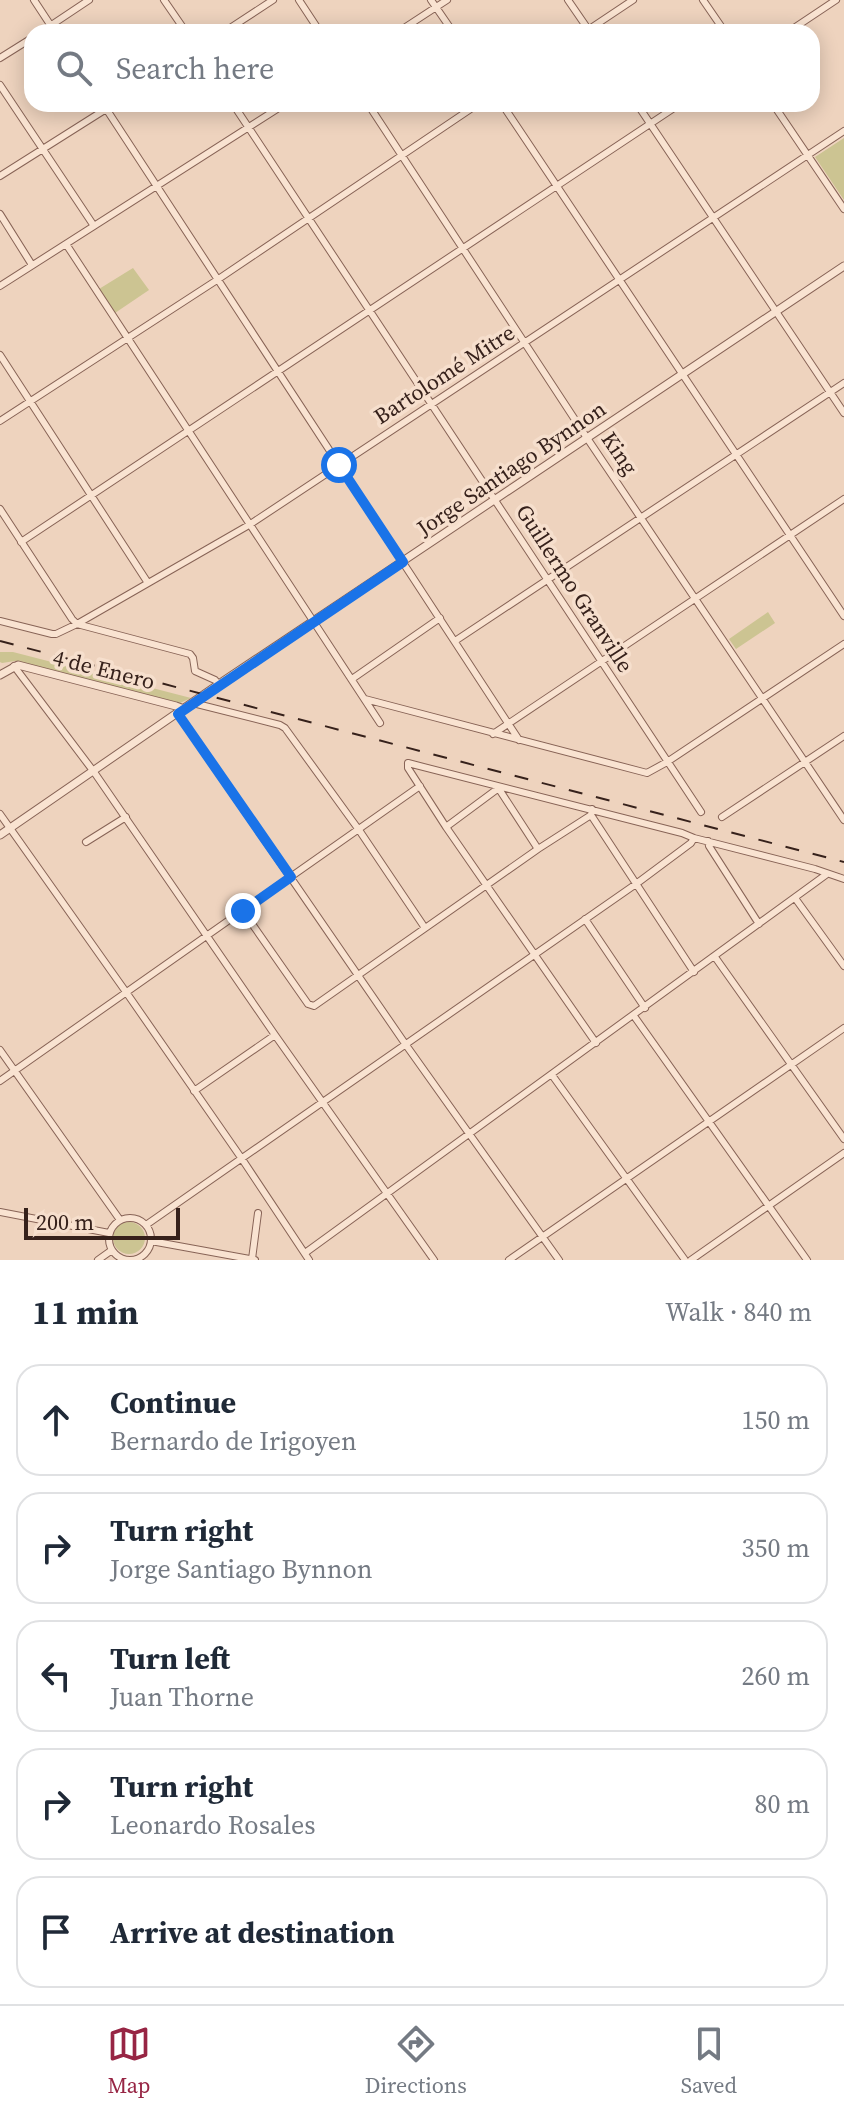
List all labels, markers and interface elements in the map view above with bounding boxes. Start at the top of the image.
search box [24,24,820,112]
icon: search [52,46,96,90]
text: Search here [116,48,274,89]
street label: Bartolomé Mitre [368,317,520,431]
street label: Jorge Santiago Bynnon [410,393,611,543]
street label: King [595,426,645,480]
route start [321,447,357,483]
street label: Guillermo Granville [509,498,641,678]
street label: 4 de Enero [50,642,158,696]
route end [225,893,261,929]
scale bar [24,1204,180,1240]
text: 200 m [36,1207,94,1237]
text: 11 min [32,1289,139,1335]
text: Walk · 840 m [665,1294,812,1330]
text: Continue [110,1382,236,1423]
icon: ahead [34,1398,78,1442]
text: 150 m [742,1402,810,1438]
text: Bernardo de Irigoyen [110,1423,357,1459]
text: Turn right [110,1510,253,1551]
icon: right [34,1526,78,1570]
text: 350 m [742,1530,810,1566]
text: Jorge Santiago Bynnon [110,1551,372,1587]
text: Turn left [110,1638,230,1679]
icon: left [34,1654,78,1698]
text: 260 m [742,1658,810,1694]
text: Juan Thorne [110,1679,254,1715]
text: Turn right [110,1766,253,1807]
icon: right [34,1782,78,1826]
text: 80 m [755,1786,810,1822]
text: Leonardo Rosales [110,1807,315,1843]
icon: arrive [34,1910,78,1954]
text: Arrive at destination [110,1912,395,1953]
tab: Map [107,2022,151,2100]
tab: Directions [365,2022,467,2100]
tab: Saved [681,2022,737,2100]

